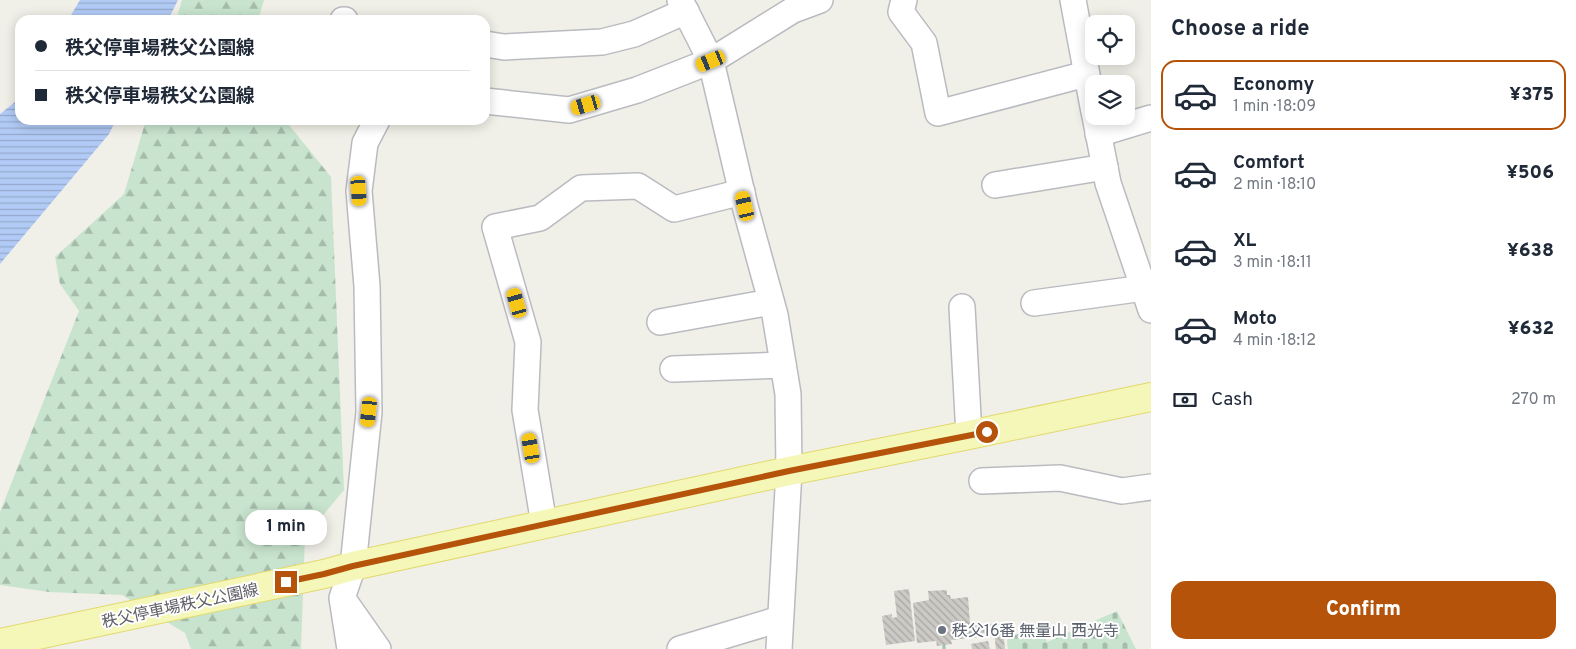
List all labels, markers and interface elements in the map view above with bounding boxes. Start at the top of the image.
map controls [1085,15,1135,125]
button: locate [1085,15,1135,65]
text: Choose a ride [1171,16,1309,43]
text: 秩父停車場秩父公園線 [65,37,255,61]
car [694,48,727,74]
icon: car [1173,73,1218,118]
text: Economy [1233,73,1314,97]
button: layers [1085,75,1135,125]
text: ¥375 [1509,83,1554,107]
text: 秩父停車場秩父公園線 [65,85,255,109]
car [569,94,602,116]
text: 1 min · 18:09 [1233,97,1316,117]
icon: car [1173,151,1218,196]
text: Comfort [1233,151,1305,175]
text: ¥506 [1506,161,1554,185]
text: 2 min · 18:10 [1233,175,1316,195]
car [350,176,367,206]
car [734,190,755,222]
icon: car [1173,229,1218,274]
text: XL [1233,229,1256,253]
text: ¥638 [1507,239,1554,263]
text: 3 min · 18:11 [1233,253,1312,273]
car [505,287,528,319]
icon: car [1173,307,1218,352]
text: Moto [1233,307,1277,331]
text: ¥632 [1508,317,1554,341]
text: 4 min · 18:12 [1233,331,1316,351]
icon: cash [1171,386,1199,414]
text: Cash [1211,388,1253,412]
text: 270 m [1511,390,1556,410]
car [359,396,378,428]
route start [976,421,998,443]
car [521,432,540,464]
callout: 1 min [245,510,327,544]
text: 1 min [266,517,306,537]
route end [275,571,297,593]
street label: 秩父停車場秩父公園線 [100,581,261,633]
button: Confirm [1171,581,1556,639]
place label: 秩父16番 無量山 西光寺 [952,622,1119,642]
marker: 秩父16番 無量山 西光寺 [936,624,948,636]

